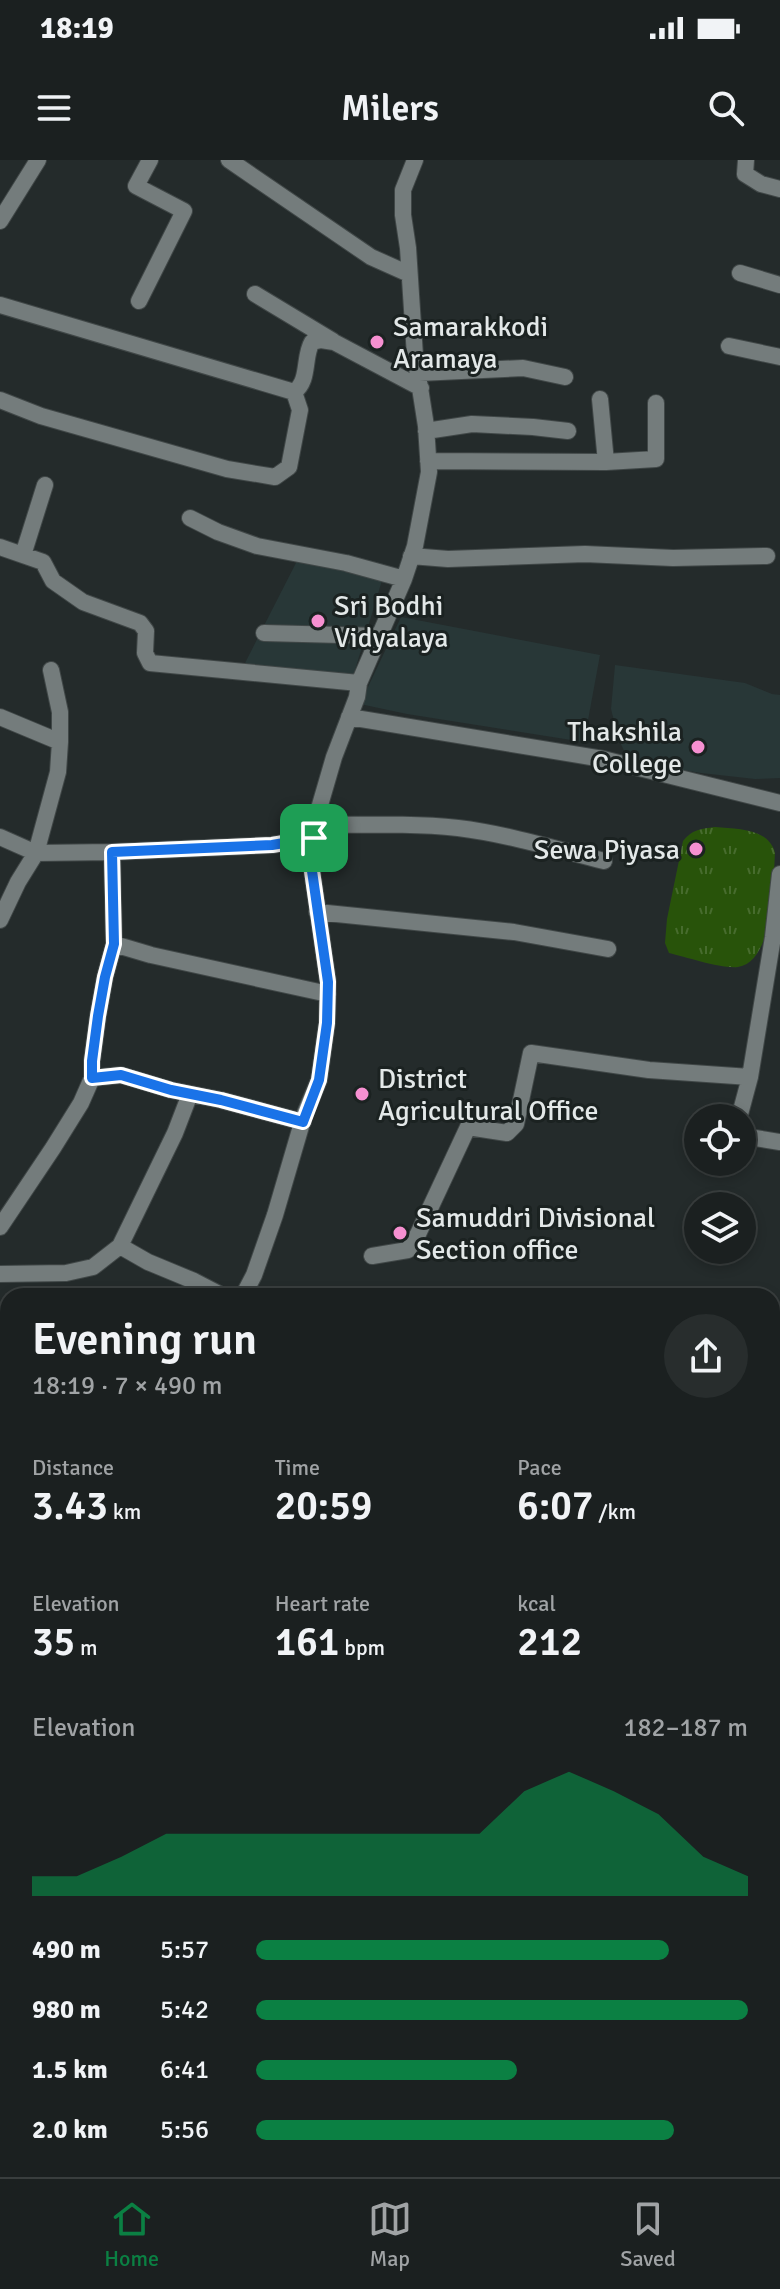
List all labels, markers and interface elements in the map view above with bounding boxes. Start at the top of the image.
text: 18:19 [40,10,114,47]
icon: menu [32,86,76,130]
text: Milers [341,86,439,131]
icon: search [704,86,748,130]
place label: Samarakkodi Aramaya [393,310,548,376]
marker: Samarakkodi Aramaya [368,333,386,351]
place label: Sri Bodhi Vidyalaya [334,589,449,655]
marker: Sri Bodhi Vidyalaya [309,612,327,630]
place label: Thakshila College [567,715,682,781]
marker: Thakshila College [689,738,707,756]
pin [280,804,348,872]
icon: arrive [292,816,336,860]
place label: Sewa Piyasa [534,833,680,867]
marker: Sewa Piyasa [687,840,705,858]
place label: District Agricultural Office [378,1062,599,1128]
marker: District Agricultural Office [353,1085,371,1103]
map controls [684,1104,756,1264]
button: locate [684,1104,756,1176]
button: layers [684,1192,756,1264]
place label: Samuddri Divisional Section office [416,1201,655,1267]
marker: Samuddri Divisional Section office [391,1224,409,1242]
text: Evening run [32,1313,257,1367]
button: share [664,1314,748,1398]
text: 18:19 · 7 × 490 m [32,1370,223,1402]
text: Distance [32,1454,114,1481]
text: Time [275,1454,320,1481]
text: Pace [517,1454,562,1481]
text: 3.43 [32,1481,108,1531]
text: 20:59 [275,1481,372,1531]
text: 6:07 [517,1481,593,1531]
text: km [108,1498,141,1525]
text: /km [593,1498,636,1525]
text: Elevation [32,1590,120,1617]
text: Heart rate [275,1590,370,1617]
text: kcal [517,1590,556,1617]
text: 35 [32,1617,75,1667]
text: 161 [275,1617,339,1667]
text: 212 [517,1617,582,1667]
text: m [75,1634,98,1661]
text: bpm [339,1634,385,1661]
text: Elevation [32,1712,136,1744]
text: 182–187 m [624,1712,748,1744]
text: 490 m [32,1934,101,1966]
text: 5:57 [160,1934,209,1966]
text: 980 m [32,1994,101,2026]
text: 5:42 [160,1994,209,2026]
text: 1.5 km [32,2054,108,2086]
text: 6:41 [160,2054,209,2086]
text: 2.0 km [32,2114,108,2146]
text: 5:56 [160,2114,209,2146]
tab: Home [104,2197,159,2272]
tab: Map [368,2197,412,2272]
tab: Saved [620,2197,676,2272]

